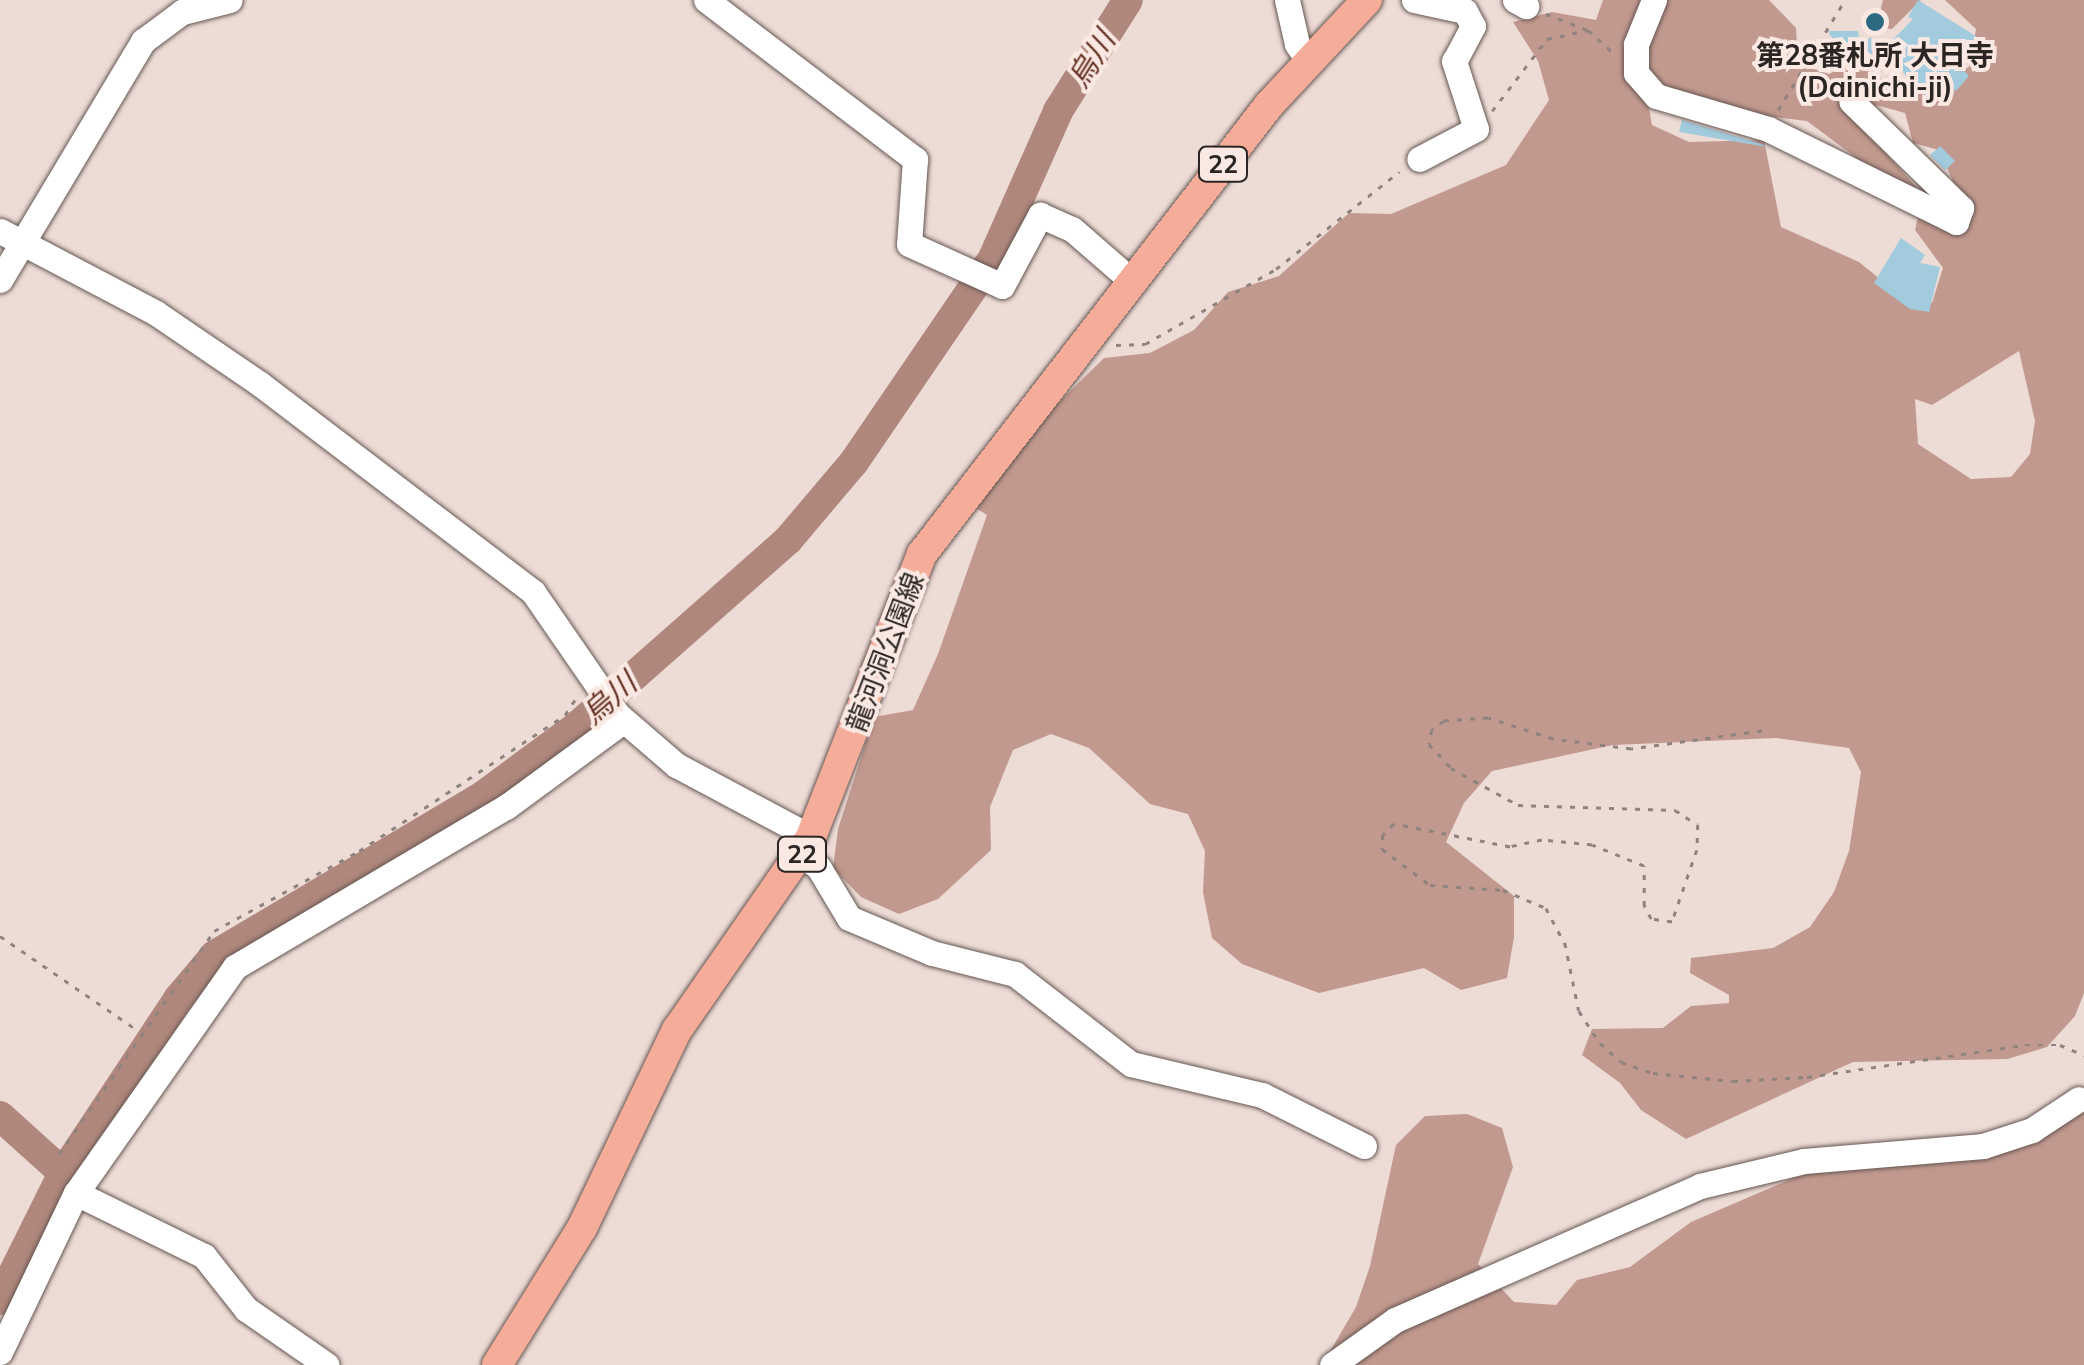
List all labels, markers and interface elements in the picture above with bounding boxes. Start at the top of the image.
marker: 第28番札所 大日寺 (Dainichi-ji) [1864,11,1886,33]
water label: 烏川 [1060,24,1122,94]
place label: 第28番札所 大日寺 (Dainichi-ji) [1756,38,1994,104]
road number: 22 [1198,144,1248,184]
street label: 龍河洞公園線 [839,568,931,736]
water label: 烏川 [575,665,643,731]
road number: 22 [777,834,827,874]

